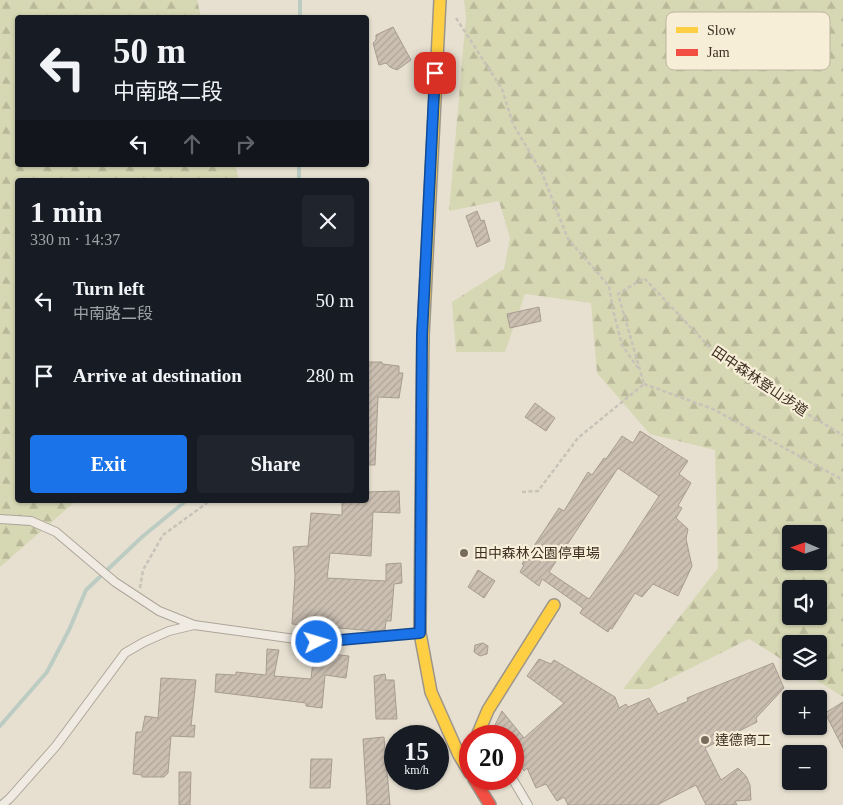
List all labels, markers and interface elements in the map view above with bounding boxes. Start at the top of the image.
legend [666,12,830,70]
text: Slow [707,23,737,38]
text: 50 m [113,32,186,71]
icon: left [30,35,95,100]
text: Jam [707,45,730,60]
pin [414,52,456,94]
icon: arrive [421,59,449,87]
text: 中南路二段 [113,79,223,104]
icon: left [125,130,153,158]
icon: ahead [178,130,206,158]
icon: right [231,130,259,158]
text: 1 min [30,195,103,228]
button: close [302,195,354,247]
text: 330 m · 14:37 [30,231,120,248]
text: Turn left [73,278,145,299]
icon: left [30,287,58,315]
text: 50 m [315,290,354,311]
text: 中南路二段 [73,305,153,322]
street label: 田中森林登山步道 [709,344,810,419]
icon: arrive [30,362,58,390]
text: Arrive at destination [73,365,242,386]
text: 280 m [306,365,354,386]
button: Exit [30,435,187,493]
button: Share [197,435,354,493]
north arrow [782,525,828,570]
map controls [782,525,827,790]
place label: 田中森林公園停車場 [474,546,600,561]
marker: 田中森林公園停車場 [458,547,470,559]
button: sound [782,580,827,625]
position arrow [290,615,342,667]
button: layers [782,635,827,680]
button: + [782,690,827,735]
speed limit sign: 20 [459,725,524,790]
place label: 達德商工 [715,732,771,748]
marker: 達德商工 [699,734,711,746]
text: 15 [404,738,429,765]
button: − [782,745,827,790]
text: km/h [404,763,429,777]

